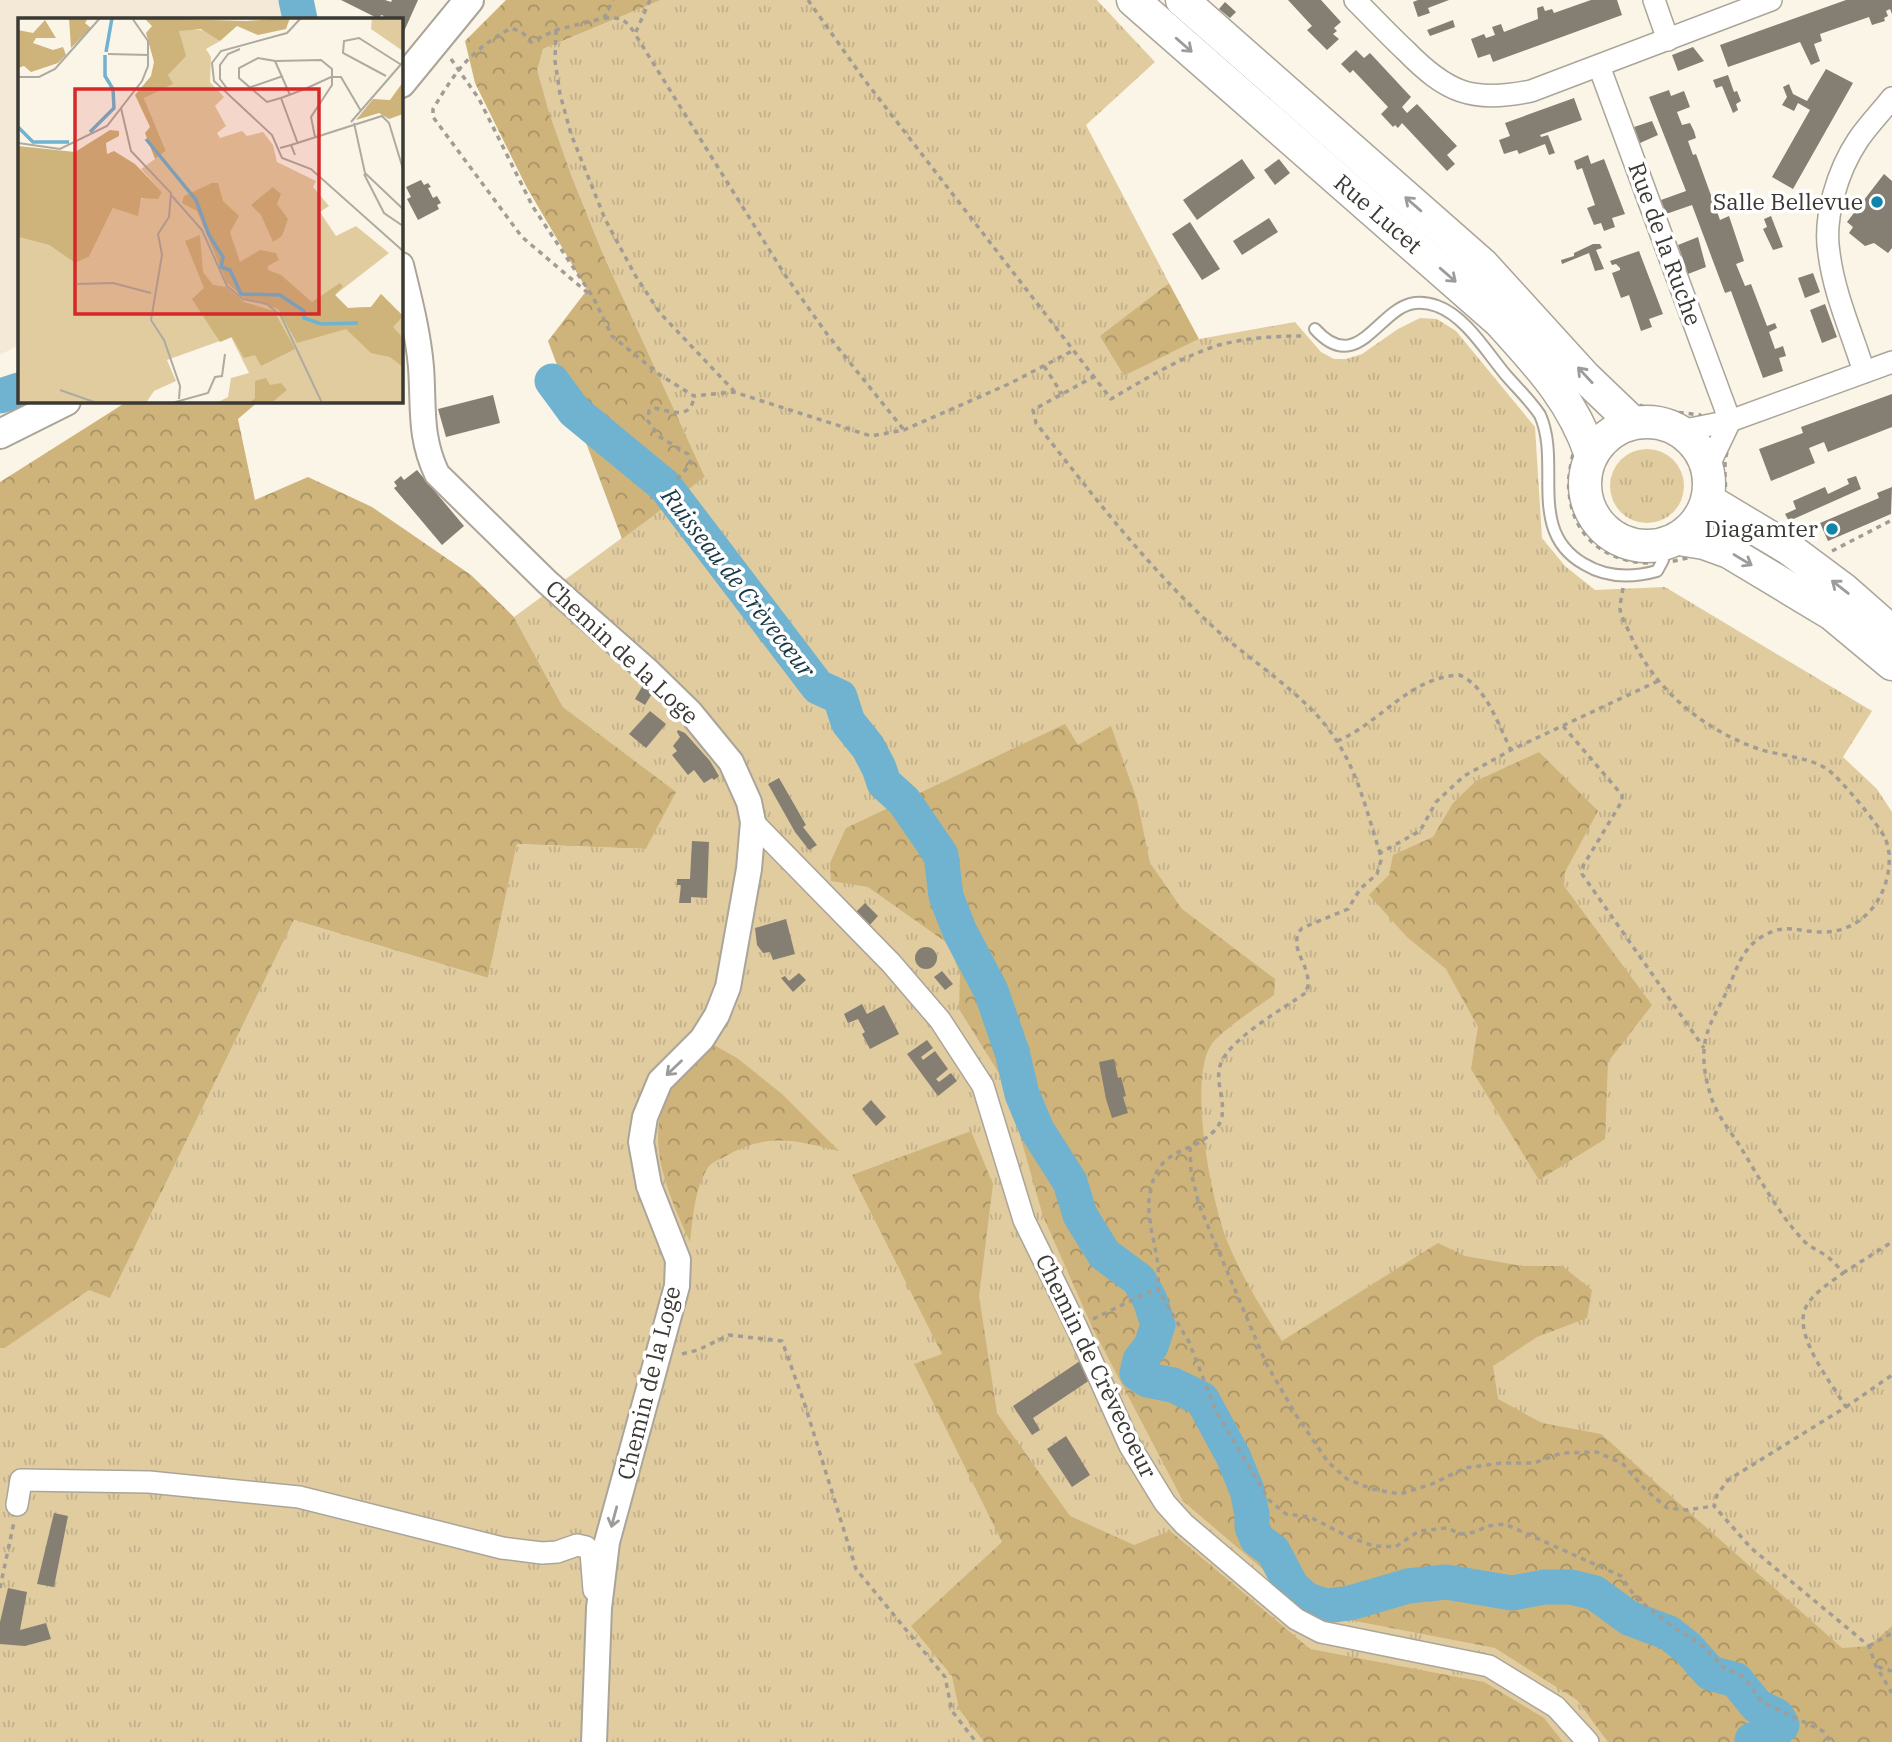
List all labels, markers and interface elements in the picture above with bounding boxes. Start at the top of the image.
inset map [18,18,402,402]
one-way arrow [1175,37,1193,53]
street label: Rue de la Ruche [1622,158,1709,330]
street label: Rue Lucet [1328,167,1429,260]
place label: Salle Bellevue [1713,186,1863,216]
marker: Salle Bellevue [1869,194,1885,210]
one-way arrow [1404,196,1422,212]
one-way arrow [1438,267,1456,283]
one-way arrow [1576,367,1593,384]
water label: Ruisseau de Crèvecœur [654,480,824,685]
place label: Diagamter [1705,513,1818,543]
marker: Diagamter [1824,521,1840,537]
one-way arrow [1733,553,1753,567]
street label: Chemin de la Loge [540,573,706,730]
one-way arrow [1832,580,1850,595]
one-way arrow [666,1059,683,1076]
street label: Chemin de Crèvecoeur [1030,1249,1164,1482]
street label: Chemin de la Loge [609,1283,687,1483]
one-way arrow [607,1505,620,1527]

